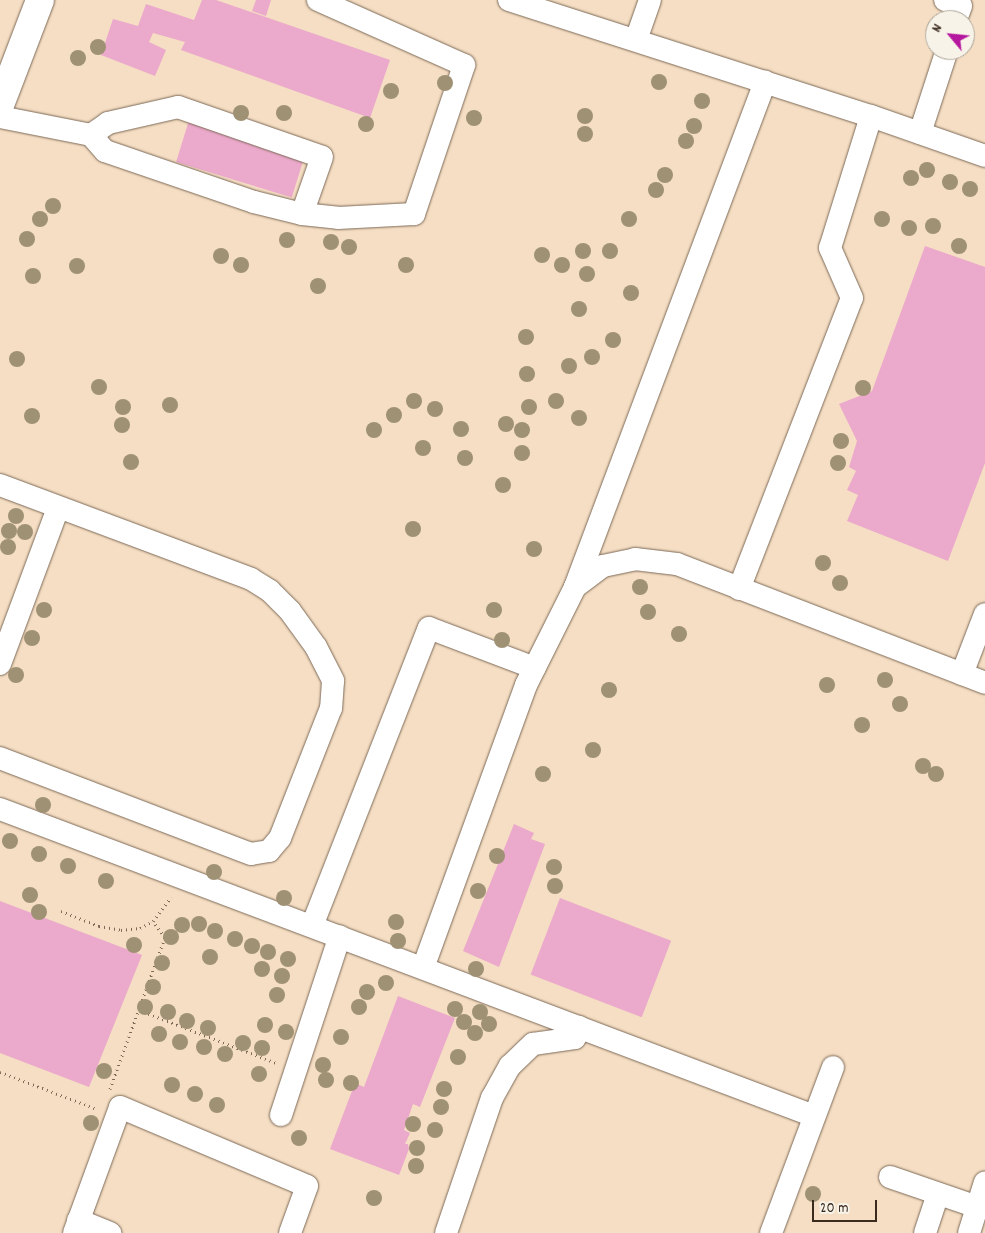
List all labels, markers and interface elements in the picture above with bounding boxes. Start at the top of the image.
north arrow [925,10,975,60]
text: N [927,21,948,36]
scale bar [815,1190,880,1222]
text: 20 m [820,1198,848,1220]

